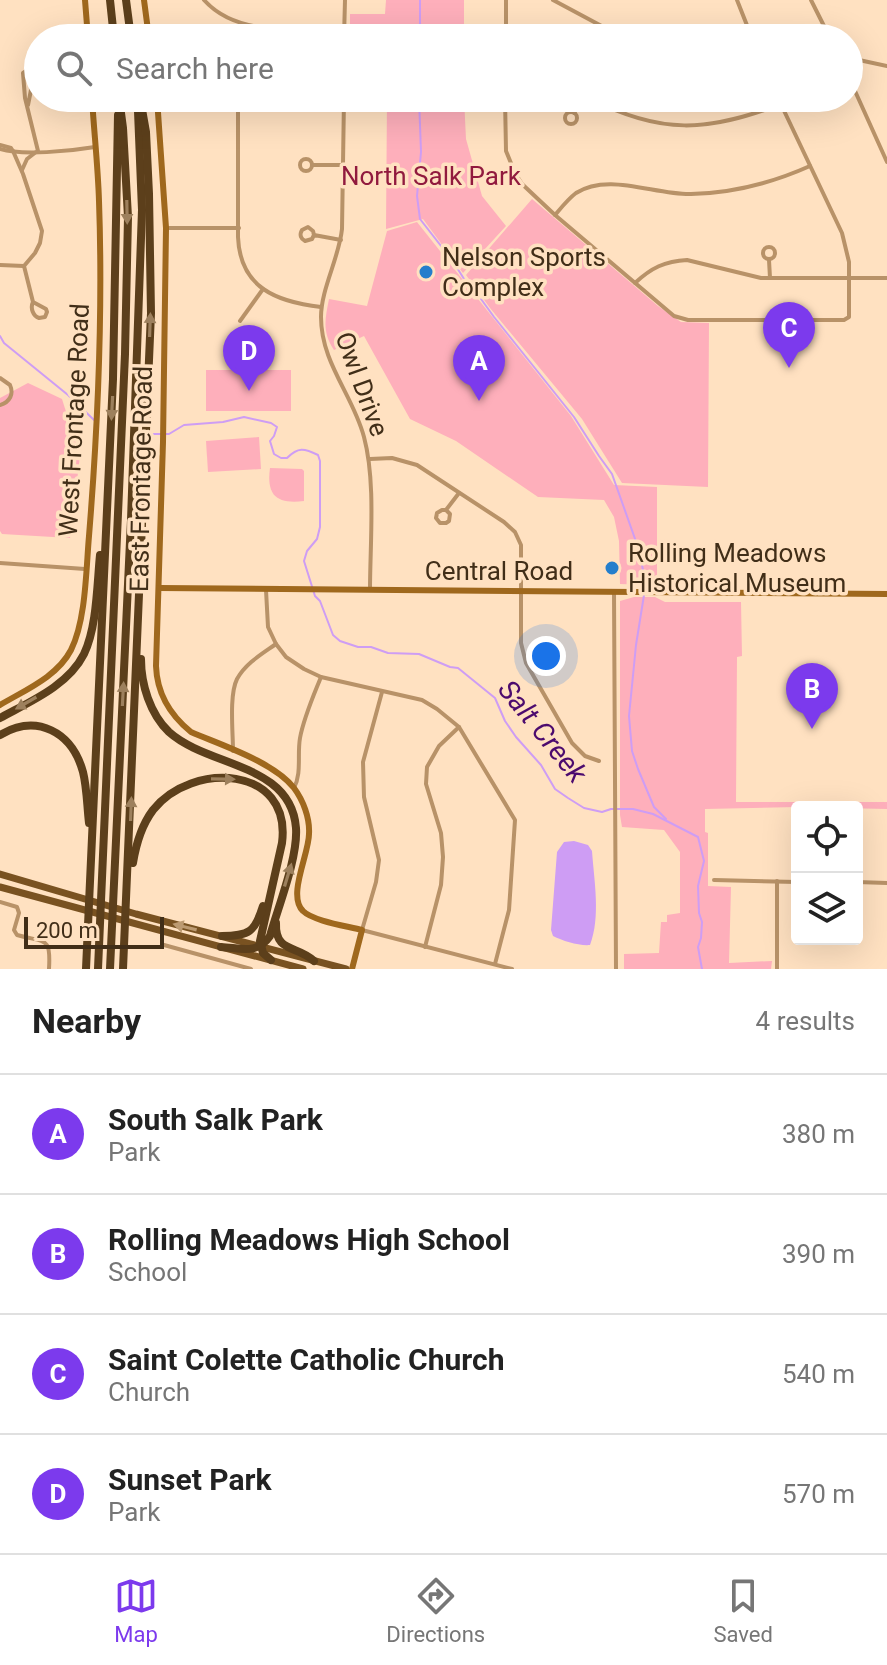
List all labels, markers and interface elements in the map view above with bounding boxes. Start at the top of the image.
search box [24,24,863,112]
icon: search [52,46,96,90]
text: Search here [116,51,274,86]
park label: North Salk Park [341,161,522,191]
one-way arrow [121,200,133,225]
place label: Nelson Sports Complex [442,242,606,302]
marker: Nelson Sports Complex [417,263,435,281]
street label: West Frontage Road [53,302,95,538]
pin: C [763,302,815,368]
one-way arrow [144,312,157,337]
pin: D [223,325,275,391]
street label: Owl Drive [329,328,395,440]
pin: A [453,335,505,401]
street label: East Frontage Road [124,366,158,592]
one-way arrow [105,396,118,421]
place label: Rolling Meadows Historical Museum [628,538,846,598]
street label: Central Road [425,556,573,586]
marker: Rolling Meadows Historical Museum [603,559,621,577]
your location [526,636,566,676]
pin: B [786,663,838,729]
water label: Salt Creek [491,673,595,790]
one-way arrow [117,681,130,706]
one-way arrow [15,696,37,710]
one-way arrow [211,772,236,785]
one-way arrow [124,796,137,821]
map controls [791,801,863,945]
button: locate [791,801,863,873]
one-way arrow [282,862,295,886]
button: layers [791,873,863,945]
scale bar [24,913,164,949]
text: 200 m [36,918,98,943]
one-way arrow [172,920,197,932]
text: Nearby [32,1001,141,1041]
text: 4 results [756,1006,855,1036]
text: South Salk Park [108,1102,323,1137]
text: A [49,1119,67,1149]
text: 380 m [782,1119,855,1149]
text: Park [108,1137,160,1167]
text: Rolling Meadows High School [108,1222,510,1257]
text: B [50,1239,66,1269]
text: 390 m [782,1239,855,1269]
text: School [108,1257,187,1287]
text: Saint Colette Catholic Church [108,1342,504,1377]
text: C [49,1359,67,1389]
text: 540 m [782,1359,855,1389]
text: Church [108,1377,190,1407]
text: Sunset Park [108,1462,272,1497]
text: D [50,1479,66,1509]
text: 570 m [782,1479,855,1509]
text: Park [108,1497,160,1527]
tab: Map [114,1574,158,1647]
tab: Directions [386,1574,485,1647]
tab: Saved [713,1574,773,1647]

